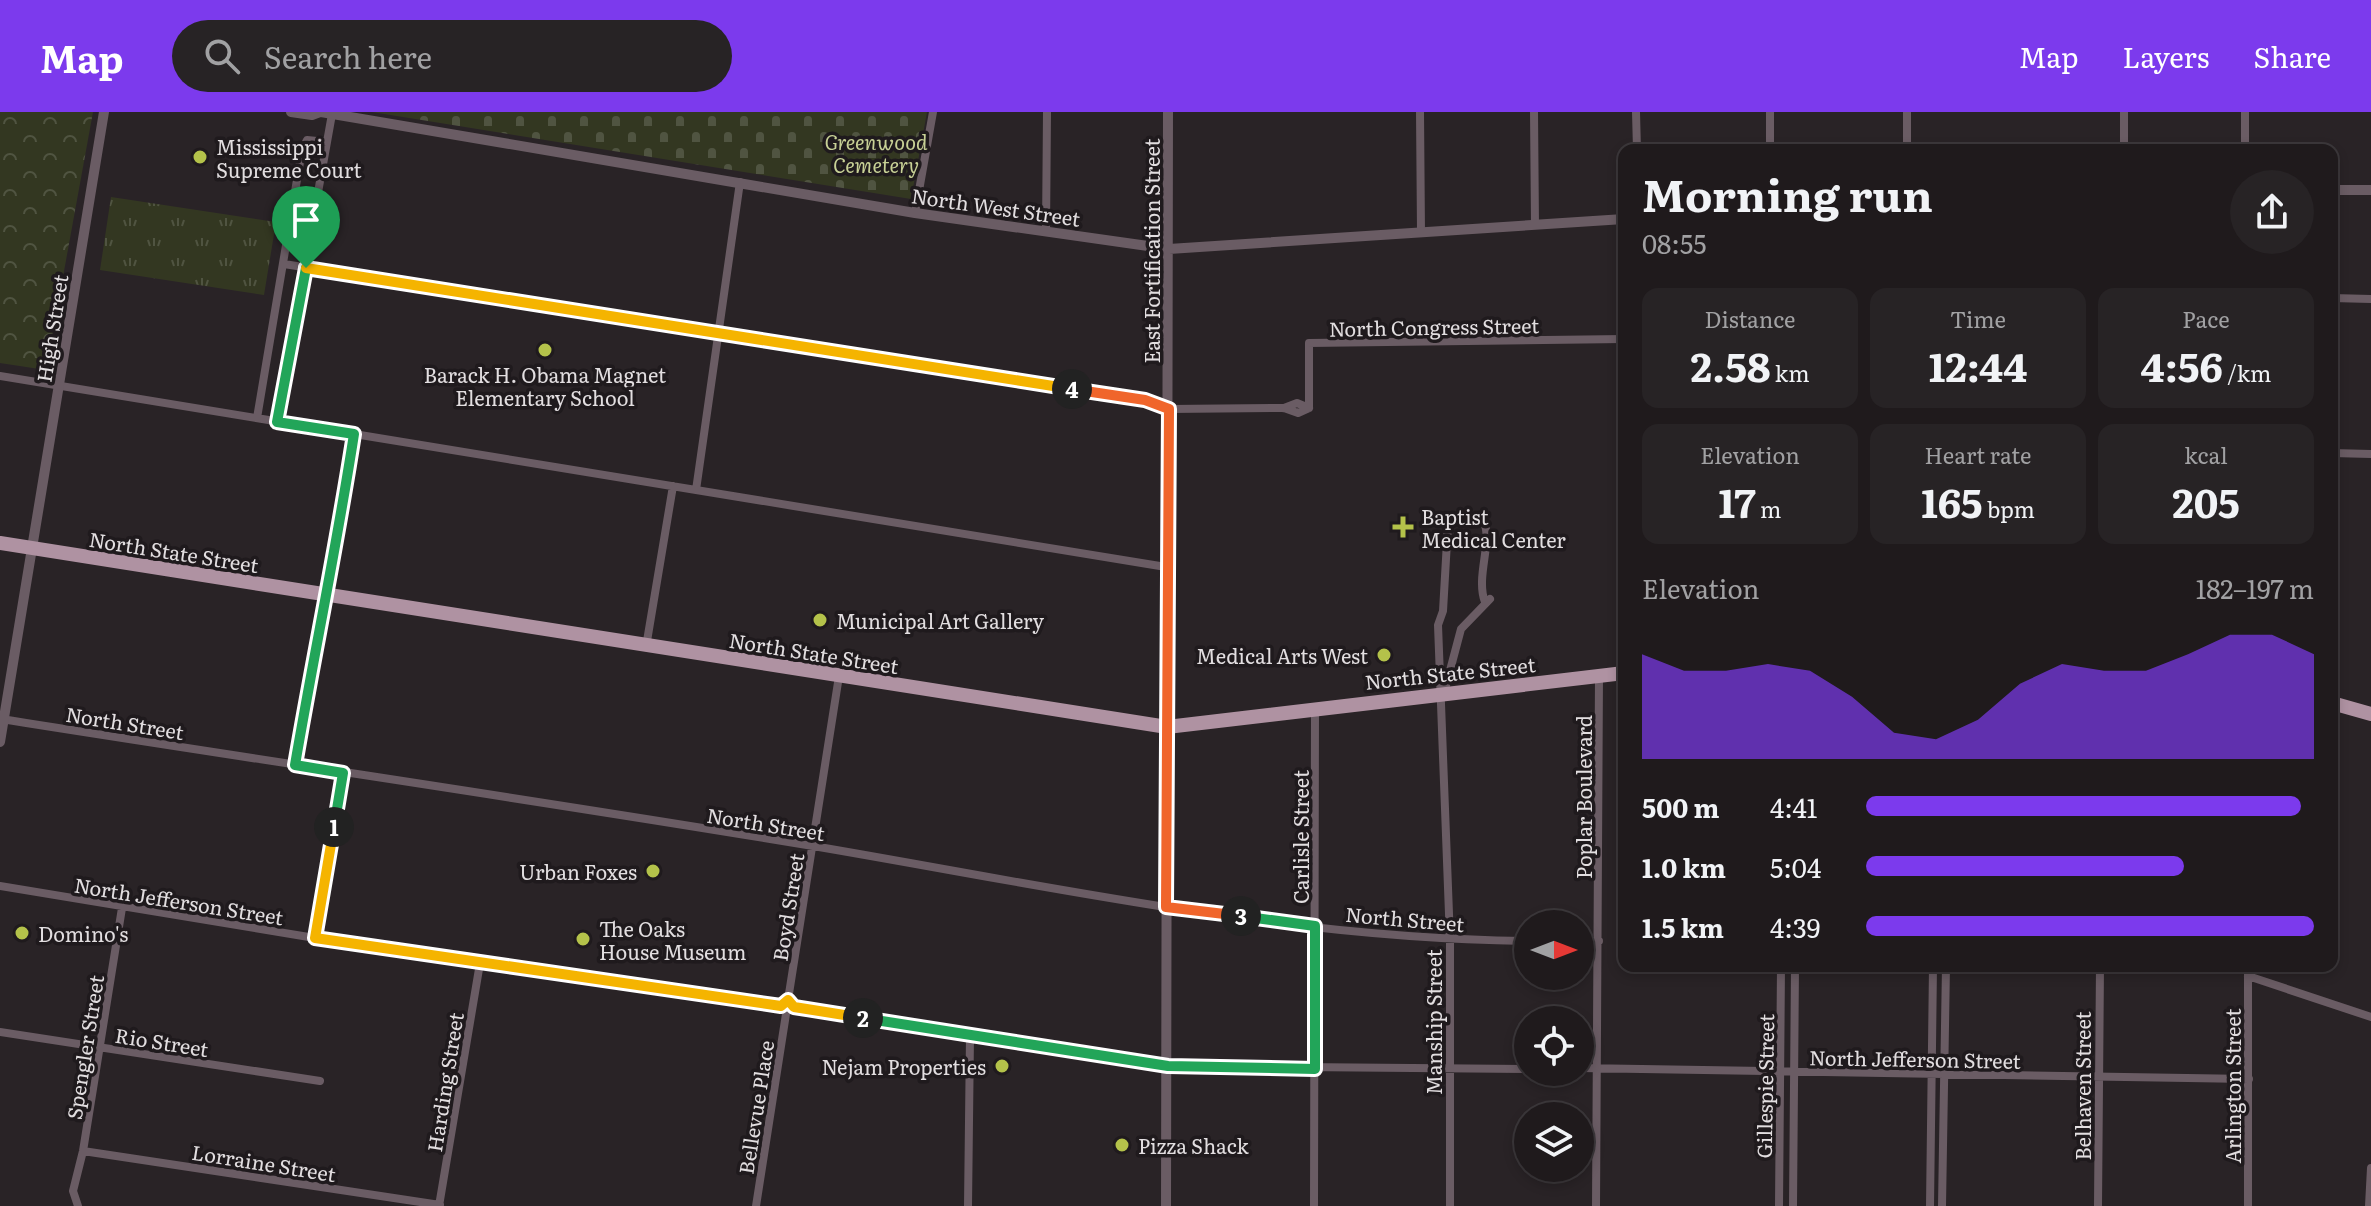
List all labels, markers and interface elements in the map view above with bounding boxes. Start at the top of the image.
search box [172,20,732,92]
text: Map [40,28,124,85]
icon: search [200,34,244,78]
text: Search here [264,34,432,78]
text: Map [2019,35,2078,77]
text: Layers [2122,35,2209,77]
text: Share [2253,35,2331,77]
park label: Greenwood Cemetery [825,126,928,179]
place label: Mississippi Supreme Court [216,131,362,184]
street label: East Fortification Street [1136,138,1166,364]
marker: Mississippi Supreme Court [191,148,209,166]
text: Morning run [1642,160,1933,226]
button: share [2230,170,2314,254]
street label: North West Street [910,179,1082,233]
pin [272,186,340,268]
icon: arrive [284,198,328,242]
text: 08:55 [1642,223,1706,262]
street label: High Street [28,272,74,384]
text: Distance [1705,302,1795,335]
text: Time [1950,302,2006,335]
text: Pace [2182,302,2230,335]
street label: North Congress Street [1328,309,1540,343]
text: 2.58 [1691,335,1770,394]
text: 12:44 [1929,335,2027,394]
text: 4:56 [2141,335,2223,394]
marker: Barack H. Obama Magnet Elementary School [536,341,554,359]
text: km [1770,356,1810,389]
text: /km [2223,356,2271,389]
place label: Barack H. Obama Magnet Elementary School [424,359,666,412]
pin: 4 [1052,369,1092,409]
text: 4 [1065,372,1079,405]
text: Elevation [1700,438,1800,471]
text: Heart rate [1925,438,2031,471]
text: kcal [2184,438,2228,471]
text: 17 [1719,471,1756,530]
text: 165 [1921,471,1983,530]
text: 205 [2172,471,2240,530]
text: m [1756,492,1781,525]
text: bpm [1983,492,2035,525]
place label: Baptist Medical Center [1421,501,1566,554]
marker: Baptist Medical Center [1392,516,1414,538]
street label: North State Street [87,523,261,579]
text: Elevation [1642,568,1760,607]
text: 182–197 m [2196,568,2314,607]
place label: Municipal Art Gallery [836,605,1045,635]
marker: Municipal Art Gallery [811,611,829,629]
street label: North State Street [727,624,901,680]
place label: Medical Arts West [1196,640,1368,670]
marker: Medical Arts West [1375,646,1393,664]
street label: North State Street [1363,648,1537,696]
street label: North Street [64,698,186,746]
street label: Poplar Boulevard [1568,715,1598,879]
street label: Carlisle Street [1285,770,1315,904]
text: 500 m [1642,787,1719,826]
text: 4:41 [1770,787,1817,826]
street label: North Street [705,799,827,847]
pin: 1 [314,807,354,847]
text: 1 [329,810,339,843]
text: 1.0 km [1642,847,1726,886]
text: 5:04 [1770,847,1821,886]
street label: Boyd Street [764,851,810,963]
place label: Urban Foxes [519,856,637,886]
marker: Urban Foxes [644,862,662,880]
street label: North Jefferson Street [72,869,286,931]
pin: 3 [1221,896,1261,936]
street label: North Street [1344,898,1466,938]
text: 3 [1235,899,1247,932]
text: 1.5 km [1642,907,1724,946]
text: 4:39 [1770,907,1820,946]
north arrow [1514,910,1594,990]
map controls [1514,910,1594,1182]
place label: The Oaks House Museum [599,913,746,966]
place label: Domino's [38,918,128,948]
marker: Domino's [13,924,31,942]
marker: The Oaks House Museum [574,930,592,948]
street label: Manship Street [1418,949,1448,1095]
street label: Spengler Street [58,973,110,1121]
pin: 2 [843,998,883,1038]
text: 2 [857,1001,869,1034]
button: locate [1514,1006,1594,1086]
street label: Arlington Street [2217,1008,2247,1164]
street label: Harding Street [418,1010,470,1154]
street label: Belhaven Street [2067,1011,2097,1161]
street label: Gillespie Street [1748,1013,1780,1159]
street label: Rio Street [113,1019,211,1063]
street label: Bellevue Place [730,1038,780,1176]
street label: North Jefferson Street [1809,1041,2021,1075]
place label: Nejam Properties [821,1051,986,1081]
marker: Nejam Properties [993,1057,1011,1075]
button: layers [1514,1102,1594,1182]
place label: Pizza Shack [1138,1130,1250,1160]
street label: Lorraine Street [190,1136,338,1188]
marker: Pizza Shack [1113,1136,1131,1154]

